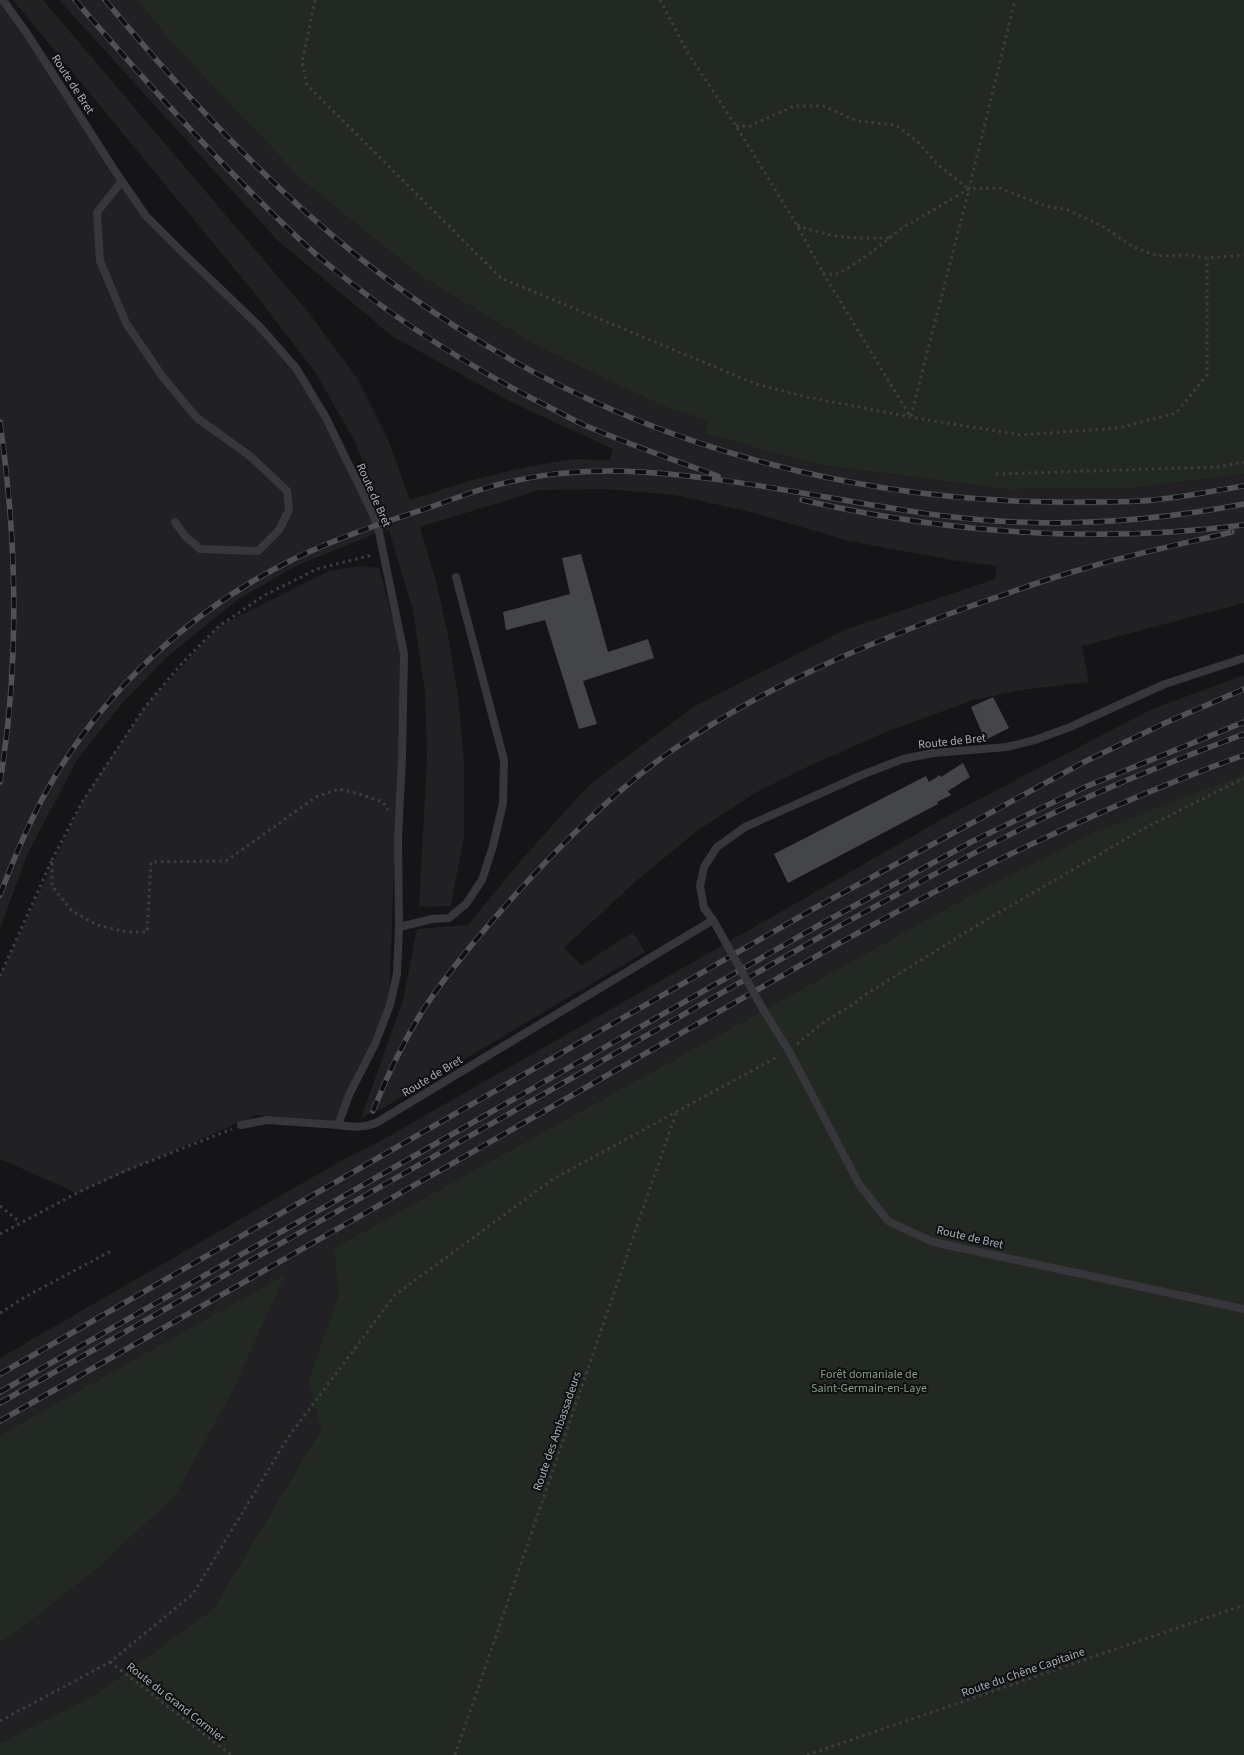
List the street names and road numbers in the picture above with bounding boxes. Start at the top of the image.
street label: Route de Bret [47,51,98,117]
street label: Route de Bret [352,461,395,530]
street label: Route de Bret [917,729,987,754]
street label: Route de Bret [399,1052,466,1101]
street label: Route de Bret [935,1222,1005,1253]
street label: Route des Ambassadeurs [529,1369,586,1493]
street label: Route du Chêne Capitaine [959,1643,1087,1702]
street label: Route du Grand Cormier [123,1658,229,1747]

